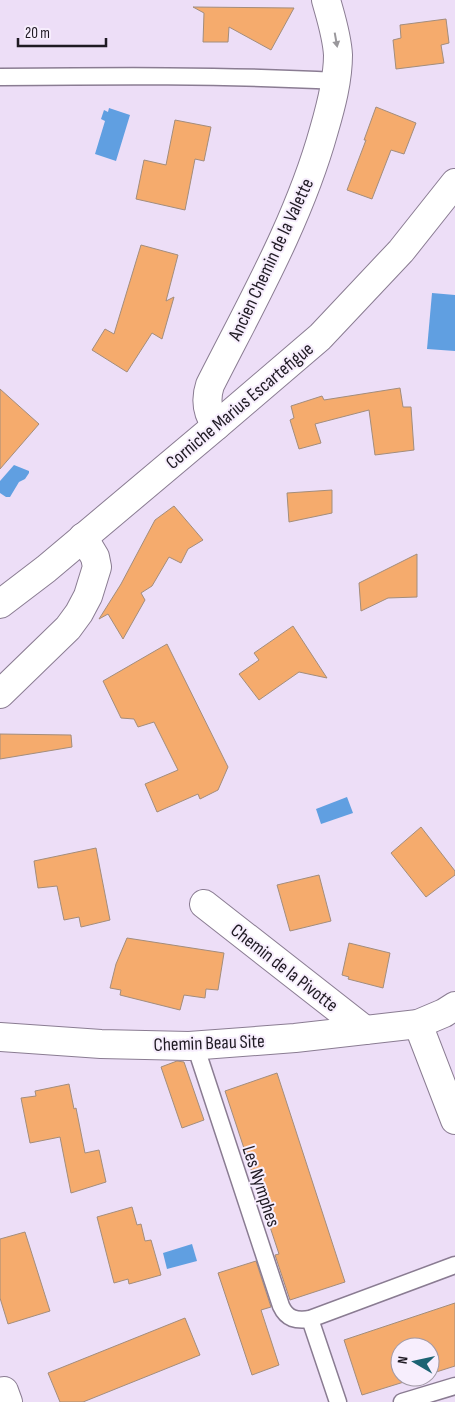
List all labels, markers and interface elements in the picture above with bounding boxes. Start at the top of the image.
scale bar [18,15,105,47]
text: 20 m [25,24,50,43]
one-way arrow [332,32,340,48]
street label: Ancien Chemin de la Valette [223,175,319,345]
street label: Corniche Marius Escartefigue [161,338,318,475]
street label: Chemin de la Pivotte [226,919,342,1017]
street label: Chemin Beau Site [153,1030,265,1057]
street label: Les Nymphes [237,1143,285,1230]
north arrow [390,1337,440,1387]
text: N [394,1355,412,1365]

